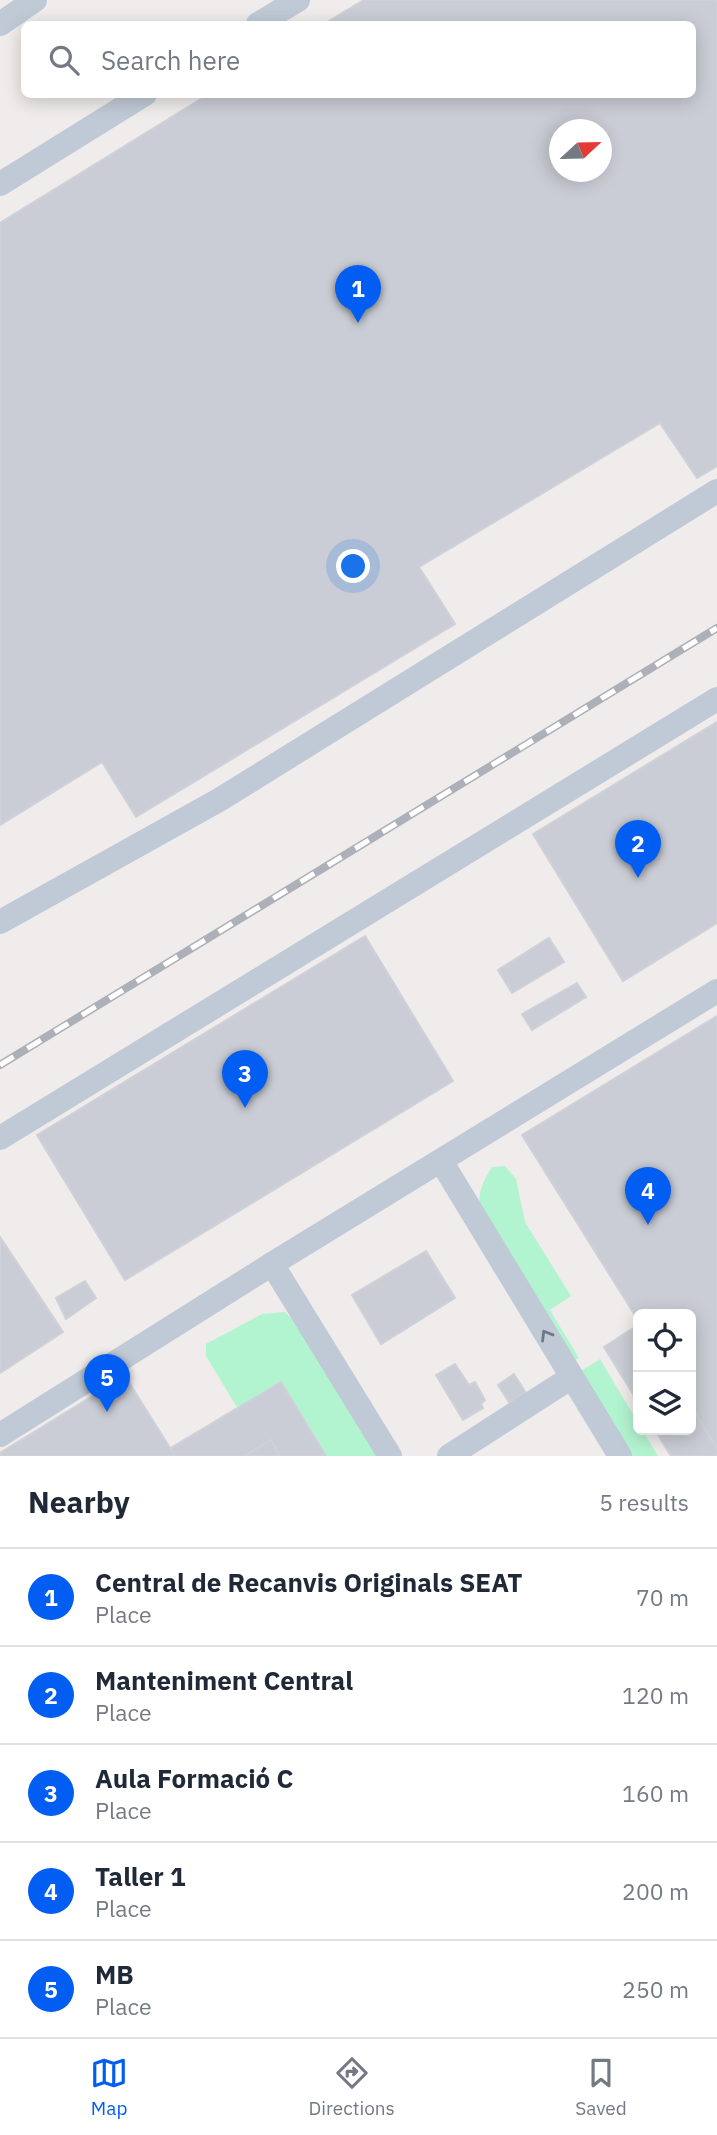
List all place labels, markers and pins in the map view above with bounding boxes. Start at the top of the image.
pin: 1 [335,265,381,323]
pin: 2 [615,820,661,878]
pin: 3 [222,1050,268,1108]
pin: 4 [625,1167,671,1225]
pin: 5 [84,1354,130,1412]

